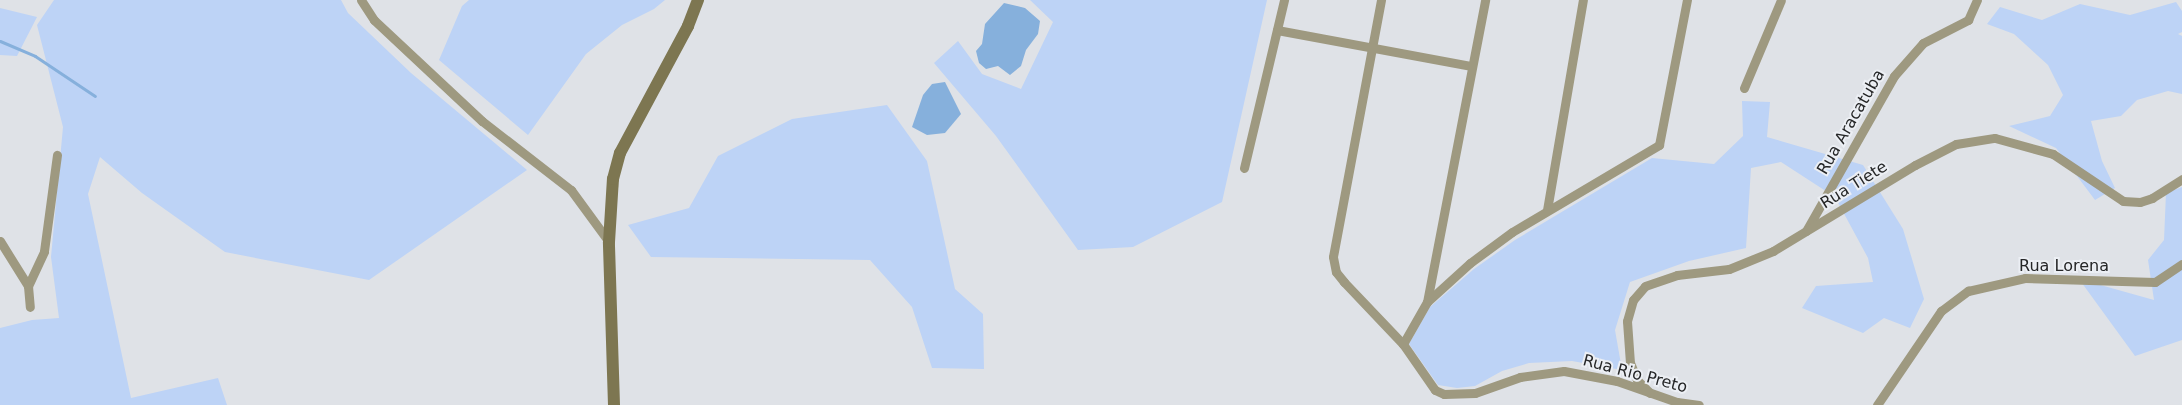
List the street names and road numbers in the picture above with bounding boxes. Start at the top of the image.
street label: Rua Aracatuba [1813,66,1889,178]
street label: Rua Tiete [1817,157,1891,213]
street label: Rua Lorena [2019,256,2109,276]
street label: Rua Rio Preto [1581,351,1689,397]

